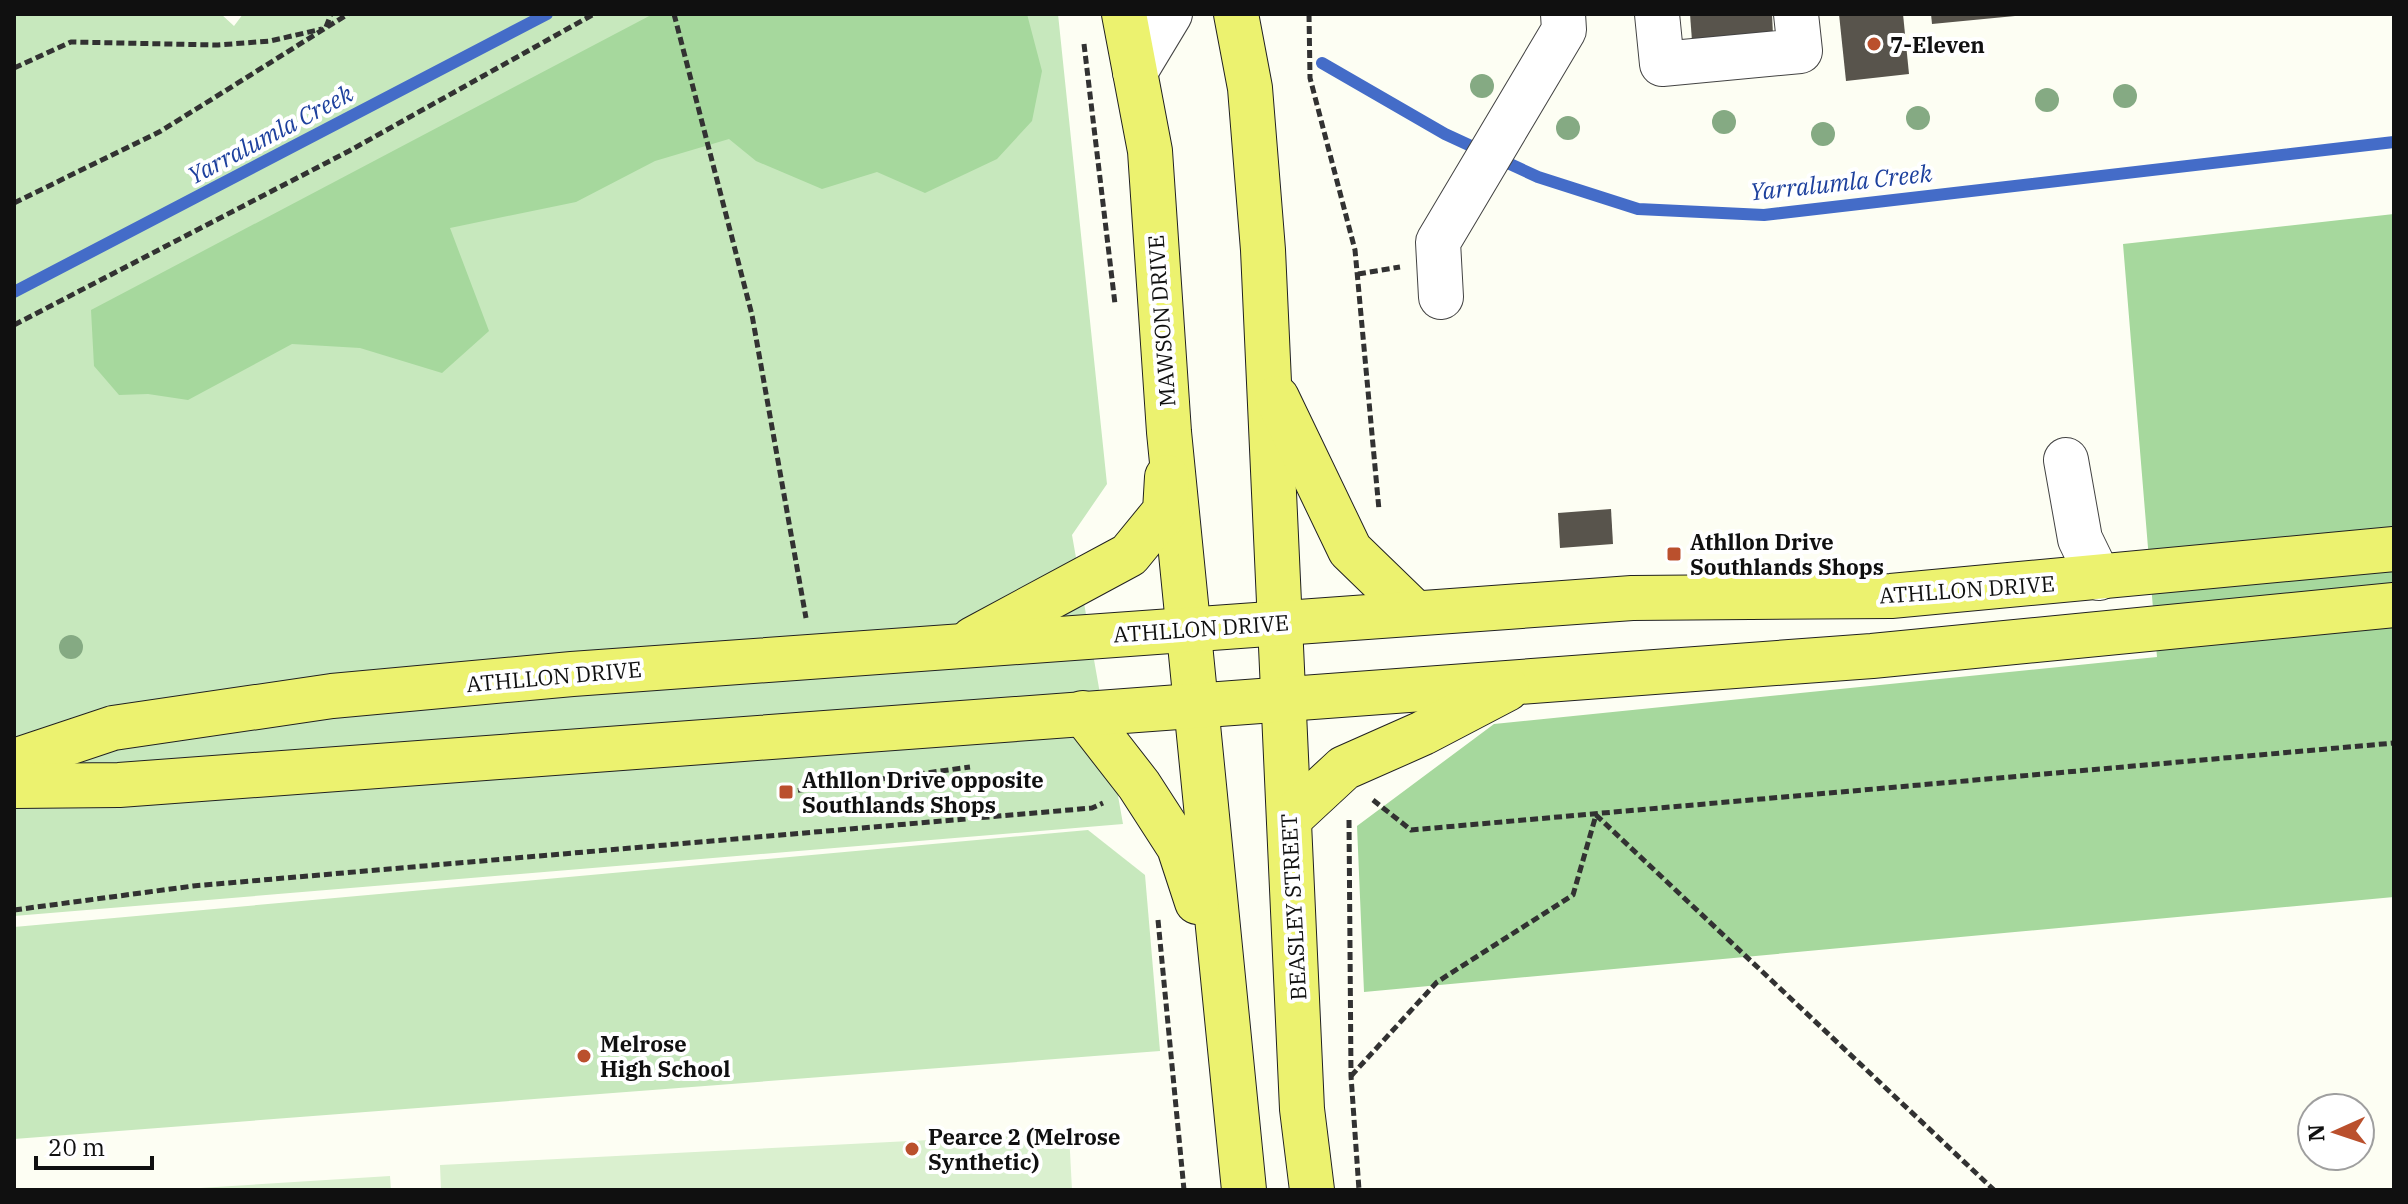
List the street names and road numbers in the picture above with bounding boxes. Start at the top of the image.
street label: MAWSON DRIVE [1141,234,1181,408]
street label: ATHLLON DRIVE [1878,568,2056,610]
street label: ATHLLON DRIVE [1112,607,1290,649]
street label: ATHLLON DRIVE [465,654,643,698]
street label: BEASLEY STREET [1274,813,1312,1001]

